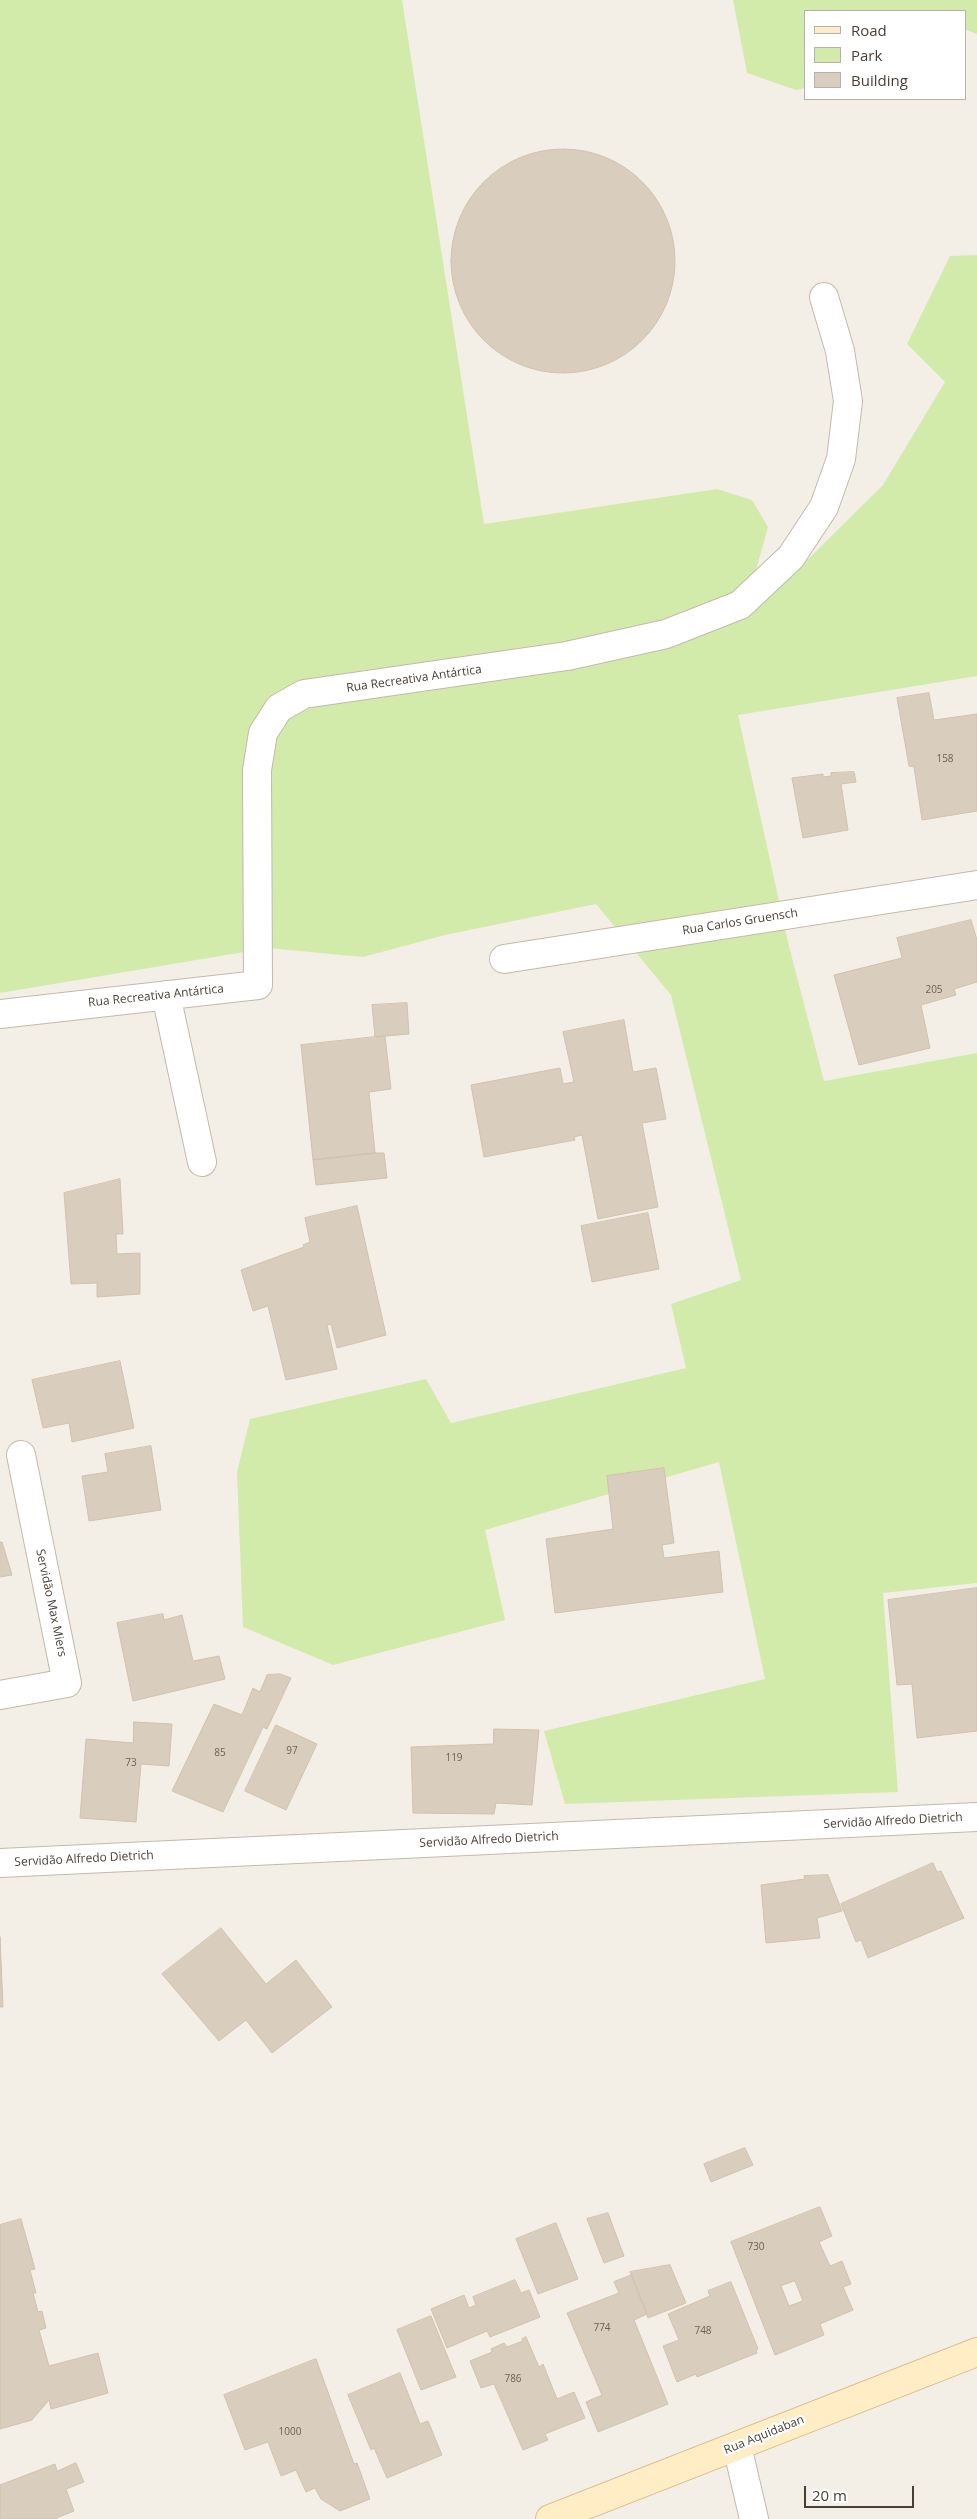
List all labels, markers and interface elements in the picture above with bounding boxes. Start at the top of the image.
legend [804,10,967,100]
text: Road [851,20,887,40]
text: Park [851,45,882,65]
text: Building [851,70,908,90]
street label: Rua Recreativa Antártica [345,662,483,696]
house number: 158 [936,753,954,765]
street label: Rua Carlos Gruensch [681,906,799,938]
street label: Rua Recreativa Antártica [87,982,225,1010]
house number: 205 [925,984,943,996]
street label: Servidão Max Miers [33,1548,69,1658]
house number: 97 [286,1745,298,1757]
house number: 85 [214,1747,226,1759]
house number: 119 [445,1752,463,1764]
house number: 73 [125,1757,137,1769]
street label: Servidão Alfredo Dietrich [823,1810,963,1832]
street label: Servidão Alfredo Dietrich [419,1829,559,1851]
street label: Servidão Alfredo Dietrich [14,1848,154,1870]
house number: 730 [747,2241,765,2253]
house number: 774 [593,2322,611,2334]
house number: 748 [694,2325,712,2337]
house number: 786 [504,2373,522,2385]
street label: Rua Aquidaban [722,2412,806,2458]
house number: 1000 [279,2426,301,2438]
scale bar [807,2476,917,2508]
text: 20 m [812,2485,847,2505]

